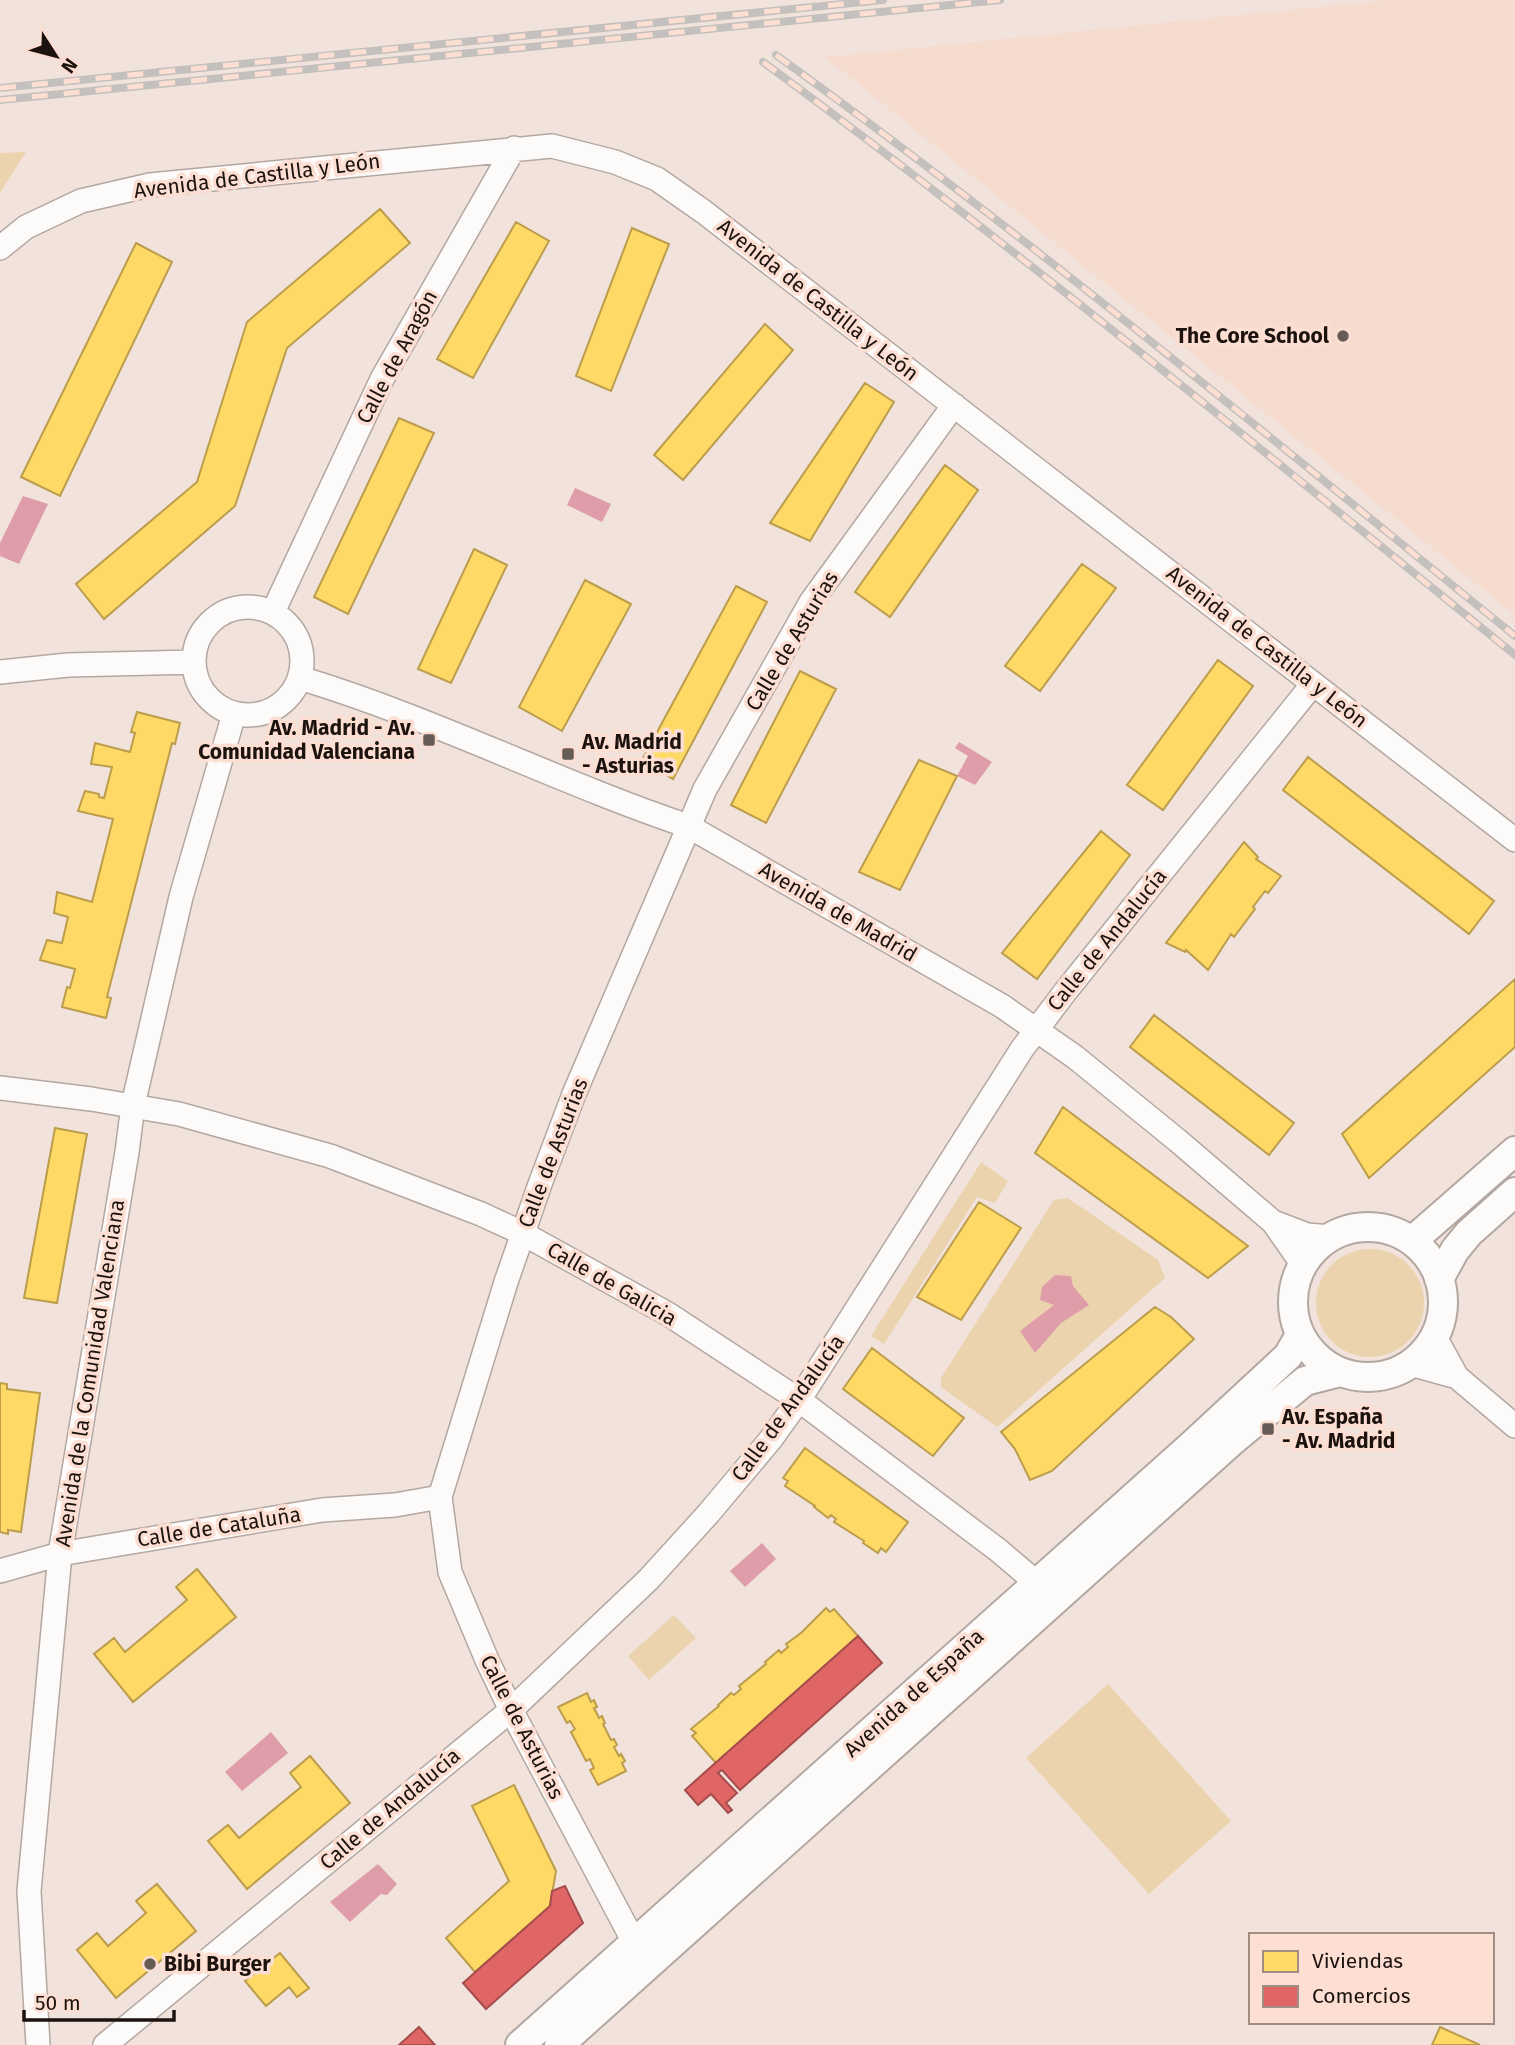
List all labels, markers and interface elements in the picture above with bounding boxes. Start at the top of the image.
north arrow [21,21,91,91]
text: N [56,54,82,78]
street label: Avenida de Castilla y León [132,148,382,204]
street label: Avenida de Castilla y León [712,213,924,387]
street label: Calle de Aragón [351,286,443,428]
place label: The Core School [1176,323,1330,349]
marker: The Core School [1335,328,1351,344]
street label: Avenida de Castilla y León [1161,560,1373,734]
street label: Calle de Asturias [740,566,844,716]
place label: Av. Madrid - Av. Comunidad Valenciana [198,715,415,765]
place label: Av. Madrid - Asturias [581,729,682,779]
marker: Av. Madrid - Av. Comunidad Valenciana [421,732,437,748]
marker: Av. Madrid - Asturias [560,746,576,762]
street label: Avenida de Madrid [754,856,922,968]
street label: Calle de Andalucía [1042,864,1172,1016]
street label: Calle de Asturias [513,1074,594,1232]
street label: Avenida de la Comunidad Valenciana [50,1198,130,1548]
street label: Calle de Galicia [543,1236,681,1332]
street label: Calle de Andalucía [726,1329,850,1487]
place label: Av. España - Av. Madrid [1281,1404,1395,1454]
marker: Av. España - Av. Madrid [1260,1421,1276,1437]
street label: Calle de Cataluña [135,1501,303,1553]
street label: Avenida de España [839,1623,989,1763]
street label: Calle de Asturias [474,1651,570,1804]
street label: Calle de Andalucía [314,1743,466,1875]
legend [1249,1933,1494,2024]
text: Viviendas [1312,1948,1403,1974]
place label: Bibi Burger [164,1951,271,1977]
marker: Bibi Burger [142,1956,158,1972]
scale bar [24,1979,175,2023]
text: Comercios [1312,1983,1411,2009]
text: 50 m [35,1990,81,2016]

